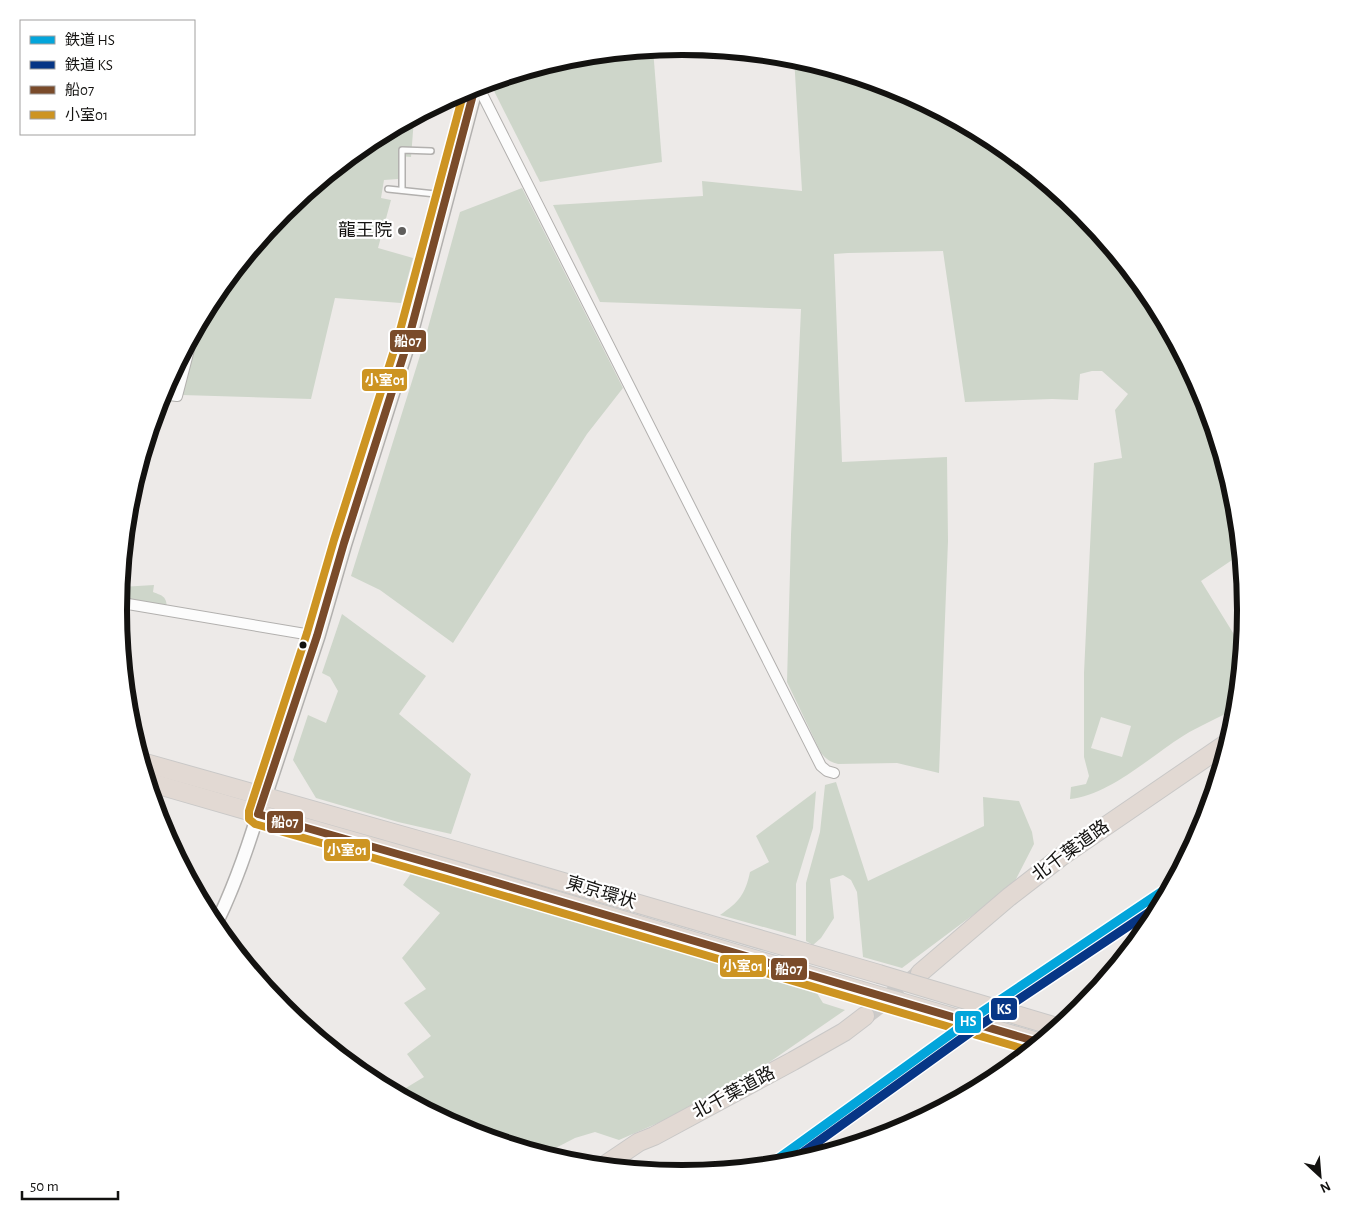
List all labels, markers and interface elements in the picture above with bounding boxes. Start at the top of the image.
legend [20,20,195,135]
text: 鉄道 HS [65,32,115,48]
text: 鉄道 KS [65,57,113,73]
text: 船07 [65,82,94,98]
text: 小室01 [65,107,108,123]
place label: 龍王院 [338,221,392,240]
marker: 龍王院 [396,225,408,237]
line badge: 船07 [389,329,427,353]
text: 船07 [394,334,422,349]
line badge: 小室01 [361,368,408,392]
text: 小室01 [365,373,405,388]
unlabelled marker [298,640,308,650]
line badge: 船07 [266,810,304,834]
text: 船07 [271,815,299,830]
street label: 北千葉道路 [1028,816,1113,885]
line badge: 小室01 [323,838,371,862]
text: 小室01 [327,843,367,858]
street label: 東京環状 [564,872,639,912]
line badge: 小室01 [719,954,767,978]
line badge: 船07 [770,957,808,981]
text: 小室01 [723,959,763,974]
text: 船07 [775,962,803,977]
line badge: KS [990,997,1018,1021]
text: KS [996,1003,1012,1017]
line badge: HS [954,1010,982,1034]
text: HS [960,1015,976,1029]
street label: 北千葉道路 [689,1062,778,1122]
north arrow [1295,1151,1345,1201]
scale bar [22,1168,119,1200]
text: N [1318,1178,1333,1195]
text: 50 m [30,1179,59,1194]

